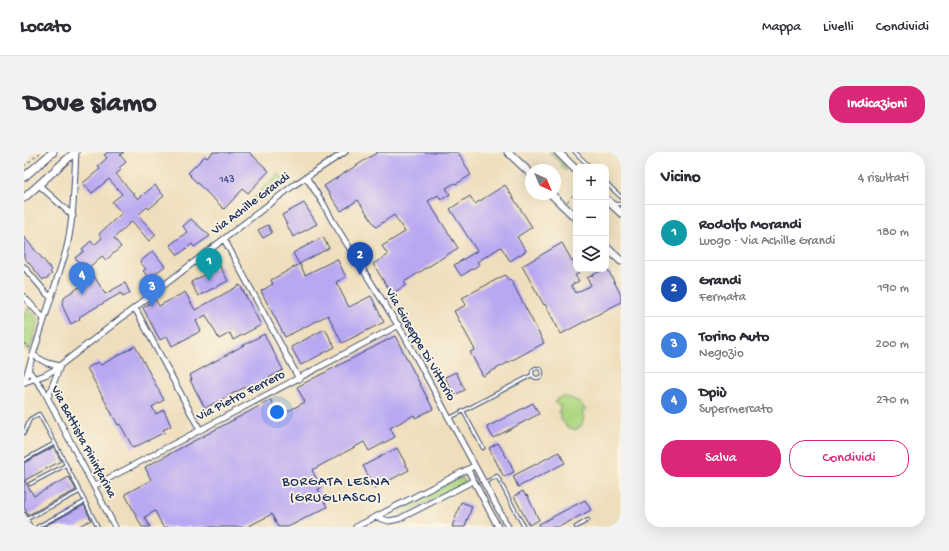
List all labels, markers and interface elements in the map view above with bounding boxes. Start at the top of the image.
text: Locato [20,16,71,39]
text: Mappa [762,19,801,36]
text: Livelli [823,19,854,36]
text: Condividi [876,19,929,36]
button: Indicazioni [829,86,925,123]
text: Dove siamo [24,88,157,121]
north arrow [525,164,561,200]
map controls [573,164,609,272]
button: + [573,164,609,200]
text: Vicino [661,168,701,188]
street label: Via Achille Grandi [208,170,293,239]
text: 4 risultati [858,171,909,186]
house number: 143 [218,174,235,186]
button: − [573,200,609,236]
text: Rodolfo Morandi [699,216,801,234]
text: 1 [671,225,677,240]
text: 180 m [877,225,909,240]
text: Luogo · Via Achille Grandi [699,234,835,249]
button: layers [573,236,609,272]
pin: 2 [347,242,373,275]
pin: 1 [196,248,222,281]
pin: 4 [69,262,95,295]
text: Grandi [699,272,741,290]
pin: 3 [139,274,165,307]
text: 2 [671,281,677,296]
text: 190 m [878,281,909,296]
street label: Via Giuseppe Di Vittorio [381,285,458,404]
text: Fermata [699,290,746,305]
text: Torino Auto [699,328,769,346]
text: 3 [671,337,677,352]
text: 200 m [876,337,909,352]
text: Negozio [699,346,744,361]
street label: Via Pietro Ferrero [193,367,288,425]
street label: Via Battista Pininfarina [47,382,119,501]
text: Dpiù [699,384,726,402]
text: 4 [671,393,677,408]
text: 270 m [876,393,909,408]
your location [267,402,287,422]
text: Supermercato [699,402,773,417]
button: Salva [661,440,781,477]
button: Condividi [789,440,909,477]
district label: BORGATA LESNA (GRUGLIASCO) [281,474,390,507]

